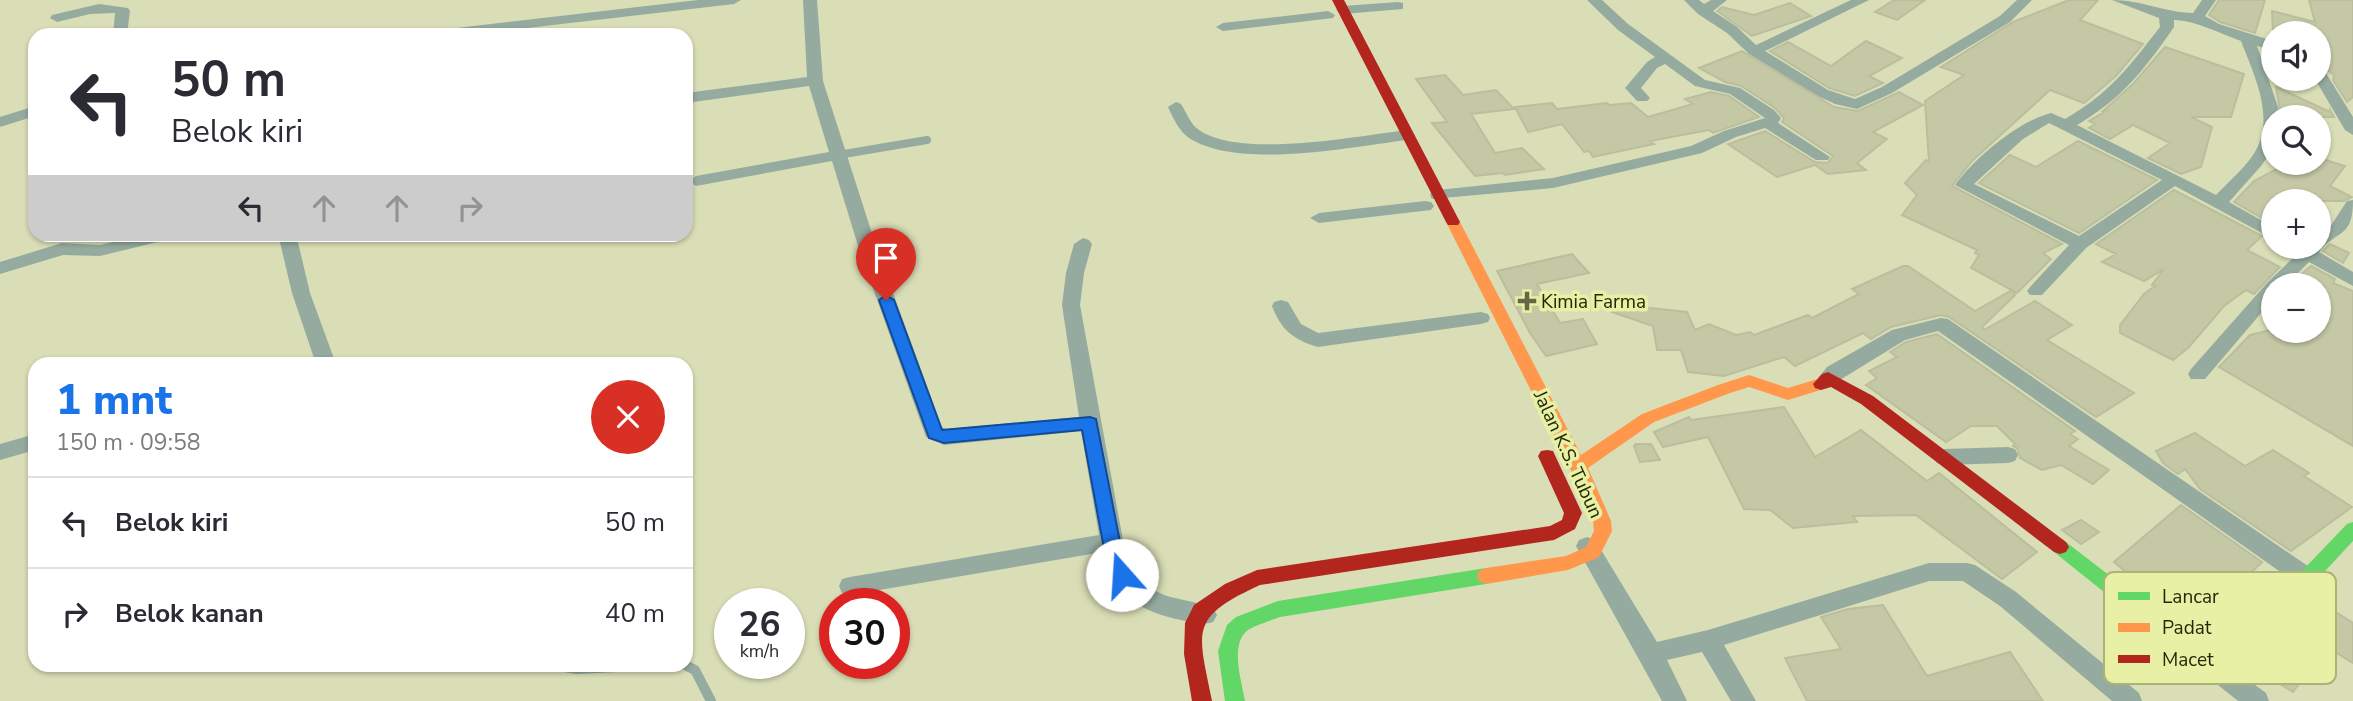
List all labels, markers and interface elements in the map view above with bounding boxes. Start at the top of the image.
map controls [2261,21,2331,343]
button: sound [2261,21,2331,91]
text: 50 m [171,46,286,113]
icon: left [56,56,147,147]
button: search [2261,105,2331,175]
text: Belok kiri [171,110,303,153]
icon: left [232,189,270,227]
icon: ahead [305,189,343,227]
icon: ahead [378,189,416,227]
icon: right [451,189,489,227]
button: + [2261,189,2331,259]
pin [856,228,916,300]
icon: arrive [867,239,905,277]
button: − [2261,273,2331,343]
place label: Kimia Farma [1541,289,1646,315]
marker: Kimia Farma [1519,293,1535,309]
text: 1 mnt [56,372,172,429]
button: close [591,380,665,454]
street label: Jalan K.S. Tubun [1527,385,1609,523]
text: 150 m · 09:58 [56,427,201,458]
icon: left [56,504,94,542]
text: Belok kiri [115,505,228,540]
text: 50 m [605,505,665,540]
position arrow [1085,538,1159,612]
legend [2104,572,2336,684]
text: Lancar [2162,584,2219,610]
speed limit sign: 30 [819,588,910,679]
icon: right [56,595,94,633]
text: Belok kanan [115,596,264,631]
text: 40 m [605,596,665,631]
text: 26 [738,601,781,648]
text: Padat [2162,615,2212,641]
text: km/h [740,639,779,663]
text: Macet [2162,647,2214,673]

